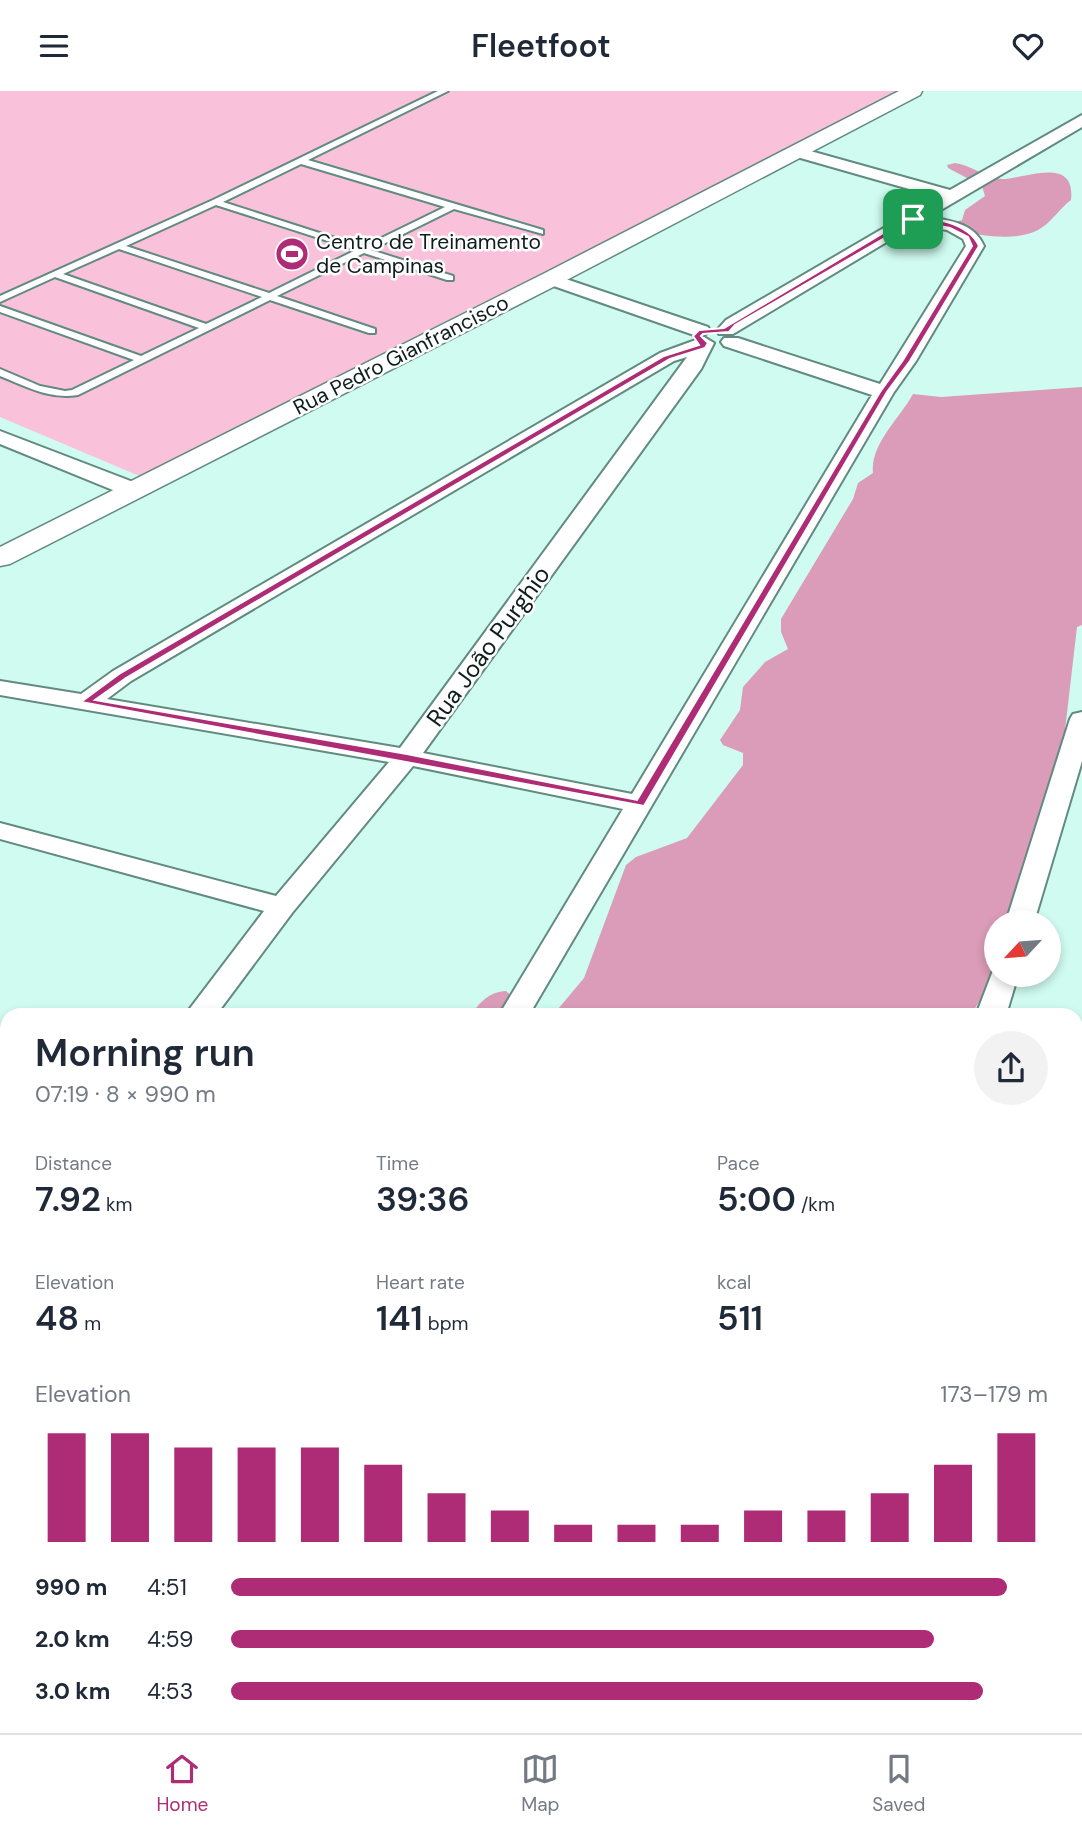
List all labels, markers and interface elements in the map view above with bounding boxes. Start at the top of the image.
text: Fleetfoot [471,25,611,67]
icon: menu [35,27,73,65]
icon: heart [1009,27,1047,65]
pin [883,189,943,249]
icon: arrive [894,200,932,238]
place label: Centro de Treinamento de Campinas [316,228,541,280]
sports icon: Centro de Treinamento de Campinas [273,235,311,273]
street label: Rua Pedro Gianfrancisco [288,288,514,422]
street label: Rua João Purghio [419,560,557,732]
north arrow [984,910,1060,987]
map controls [984,910,1061,987]
text: Morning run [35,1028,255,1078]
button: share [974,1031,1048,1105]
text: 07:19 · 8 × 990 m [35,1079,216,1109]
text: Distance [35,1151,112,1176]
text: Time [376,1151,419,1176]
text: Pace [717,1151,760,1176]
text: 7.92 [35,1176,101,1222]
text: 39:36 [376,1176,470,1222]
text: 5:00 [717,1176,796,1222]
text: km [101,1192,132,1217]
text: /km [796,1192,835,1217]
text: Elevation [35,1270,114,1295]
text: Heart rate [376,1270,465,1295]
text: kcal [717,1270,751,1295]
text: 48 [35,1295,79,1341]
text: 141 [376,1295,423,1341]
text: 511 [717,1295,763,1341]
text: m [79,1311,101,1336]
text: bpm [423,1311,468,1336]
text: Elevation [35,1379,131,1409]
text: 173–179 m [940,1379,1048,1409]
text: 990 m [35,1572,107,1602]
text: 4:51 [147,1572,187,1602]
text: 2.0 km [35,1624,110,1654]
text: 4:59 [147,1624,193,1654]
text: 3.0 km [35,1676,110,1706]
text: 4:53 [147,1676,193,1706]
tab: Home [156,1750,208,1817]
tab: Map [521,1750,559,1817]
tab: Saved [872,1750,926,1817]

